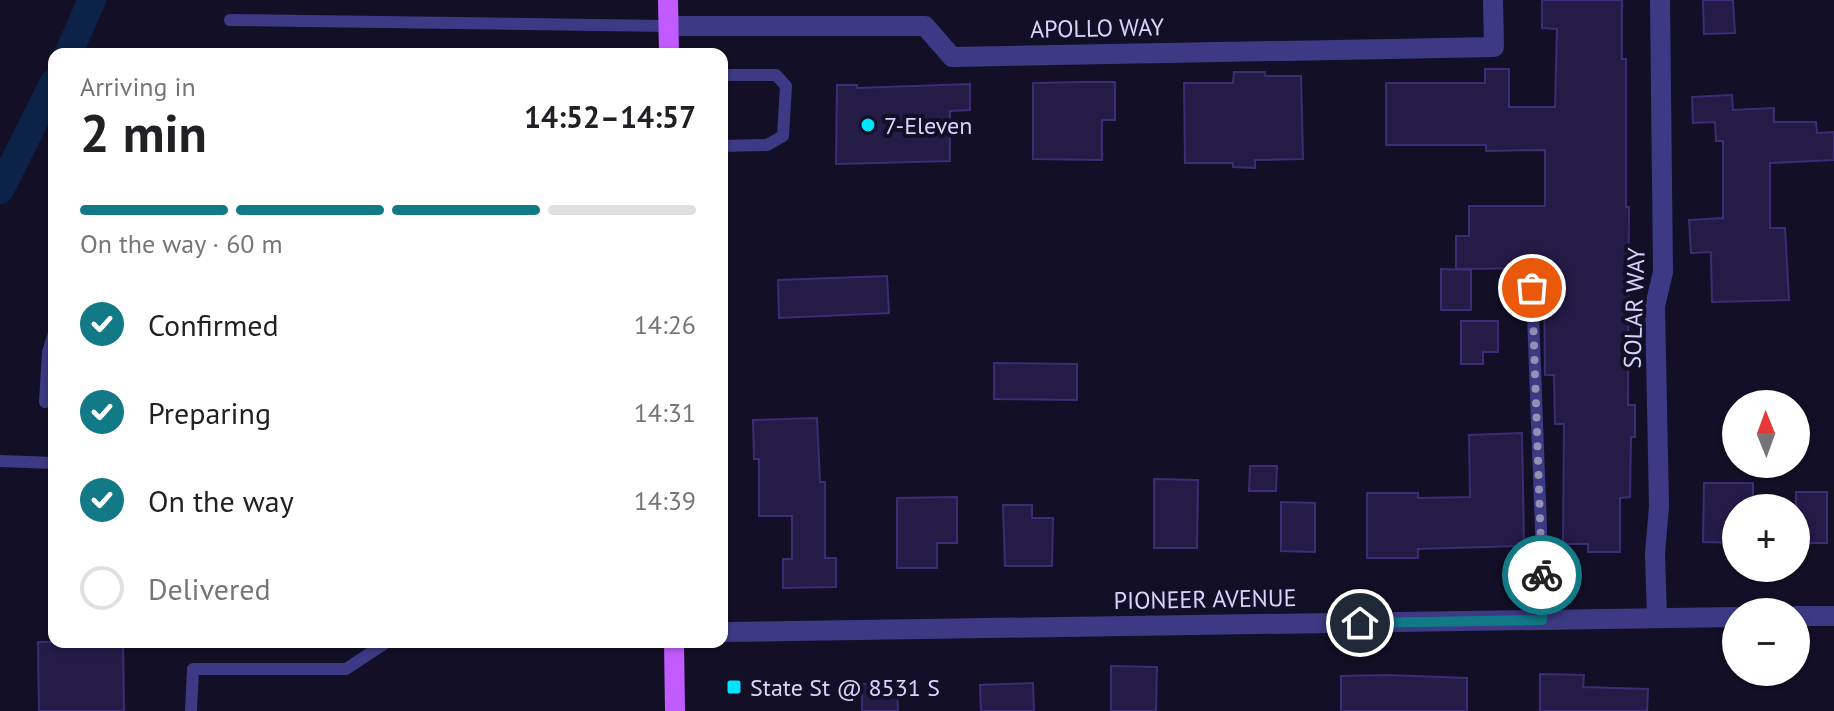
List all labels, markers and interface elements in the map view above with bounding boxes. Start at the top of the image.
street label: APOLLO WAY [1030,11,1165,45]
text: Arriving in [80,70,196,103]
text: 14:52–14:57 [524,97,696,136]
text: 2 min [80,99,207,166]
place label: 7-Eleven [884,110,972,141]
marker: 7-Eleven [859,116,877,134]
text: On the way · 60 m [80,227,283,260]
street label: SOLAR WAY [1616,246,1652,369]
pin [1498,254,1566,322]
icon: bag [1510,266,1554,310]
icon: check [80,302,124,346]
text: Confirmed [148,305,279,344]
text: 14:26 [634,308,696,341]
icon: check [80,390,124,434]
north arrow [1722,390,1810,478]
map controls [1722,390,1810,686]
text: Preparing [148,393,271,432]
text: 14:31 [634,396,696,429]
icon: check [80,478,124,522]
text: On the way [148,481,294,520]
text: 14:39 [634,484,696,517]
button: + [1722,494,1810,582]
courier [1502,535,1582,615]
icon: bike [1520,553,1564,597]
text: Delivered [148,569,271,608]
street label: PIONEER AVENUE [1113,582,1297,616]
pin [1326,589,1394,657]
button: − [1722,598,1810,686]
icon: home [1338,601,1382,645]
place label: State St @ 8531 S [750,672,940,703]
marker: State St @ 8531 S [725,678,743,696]

